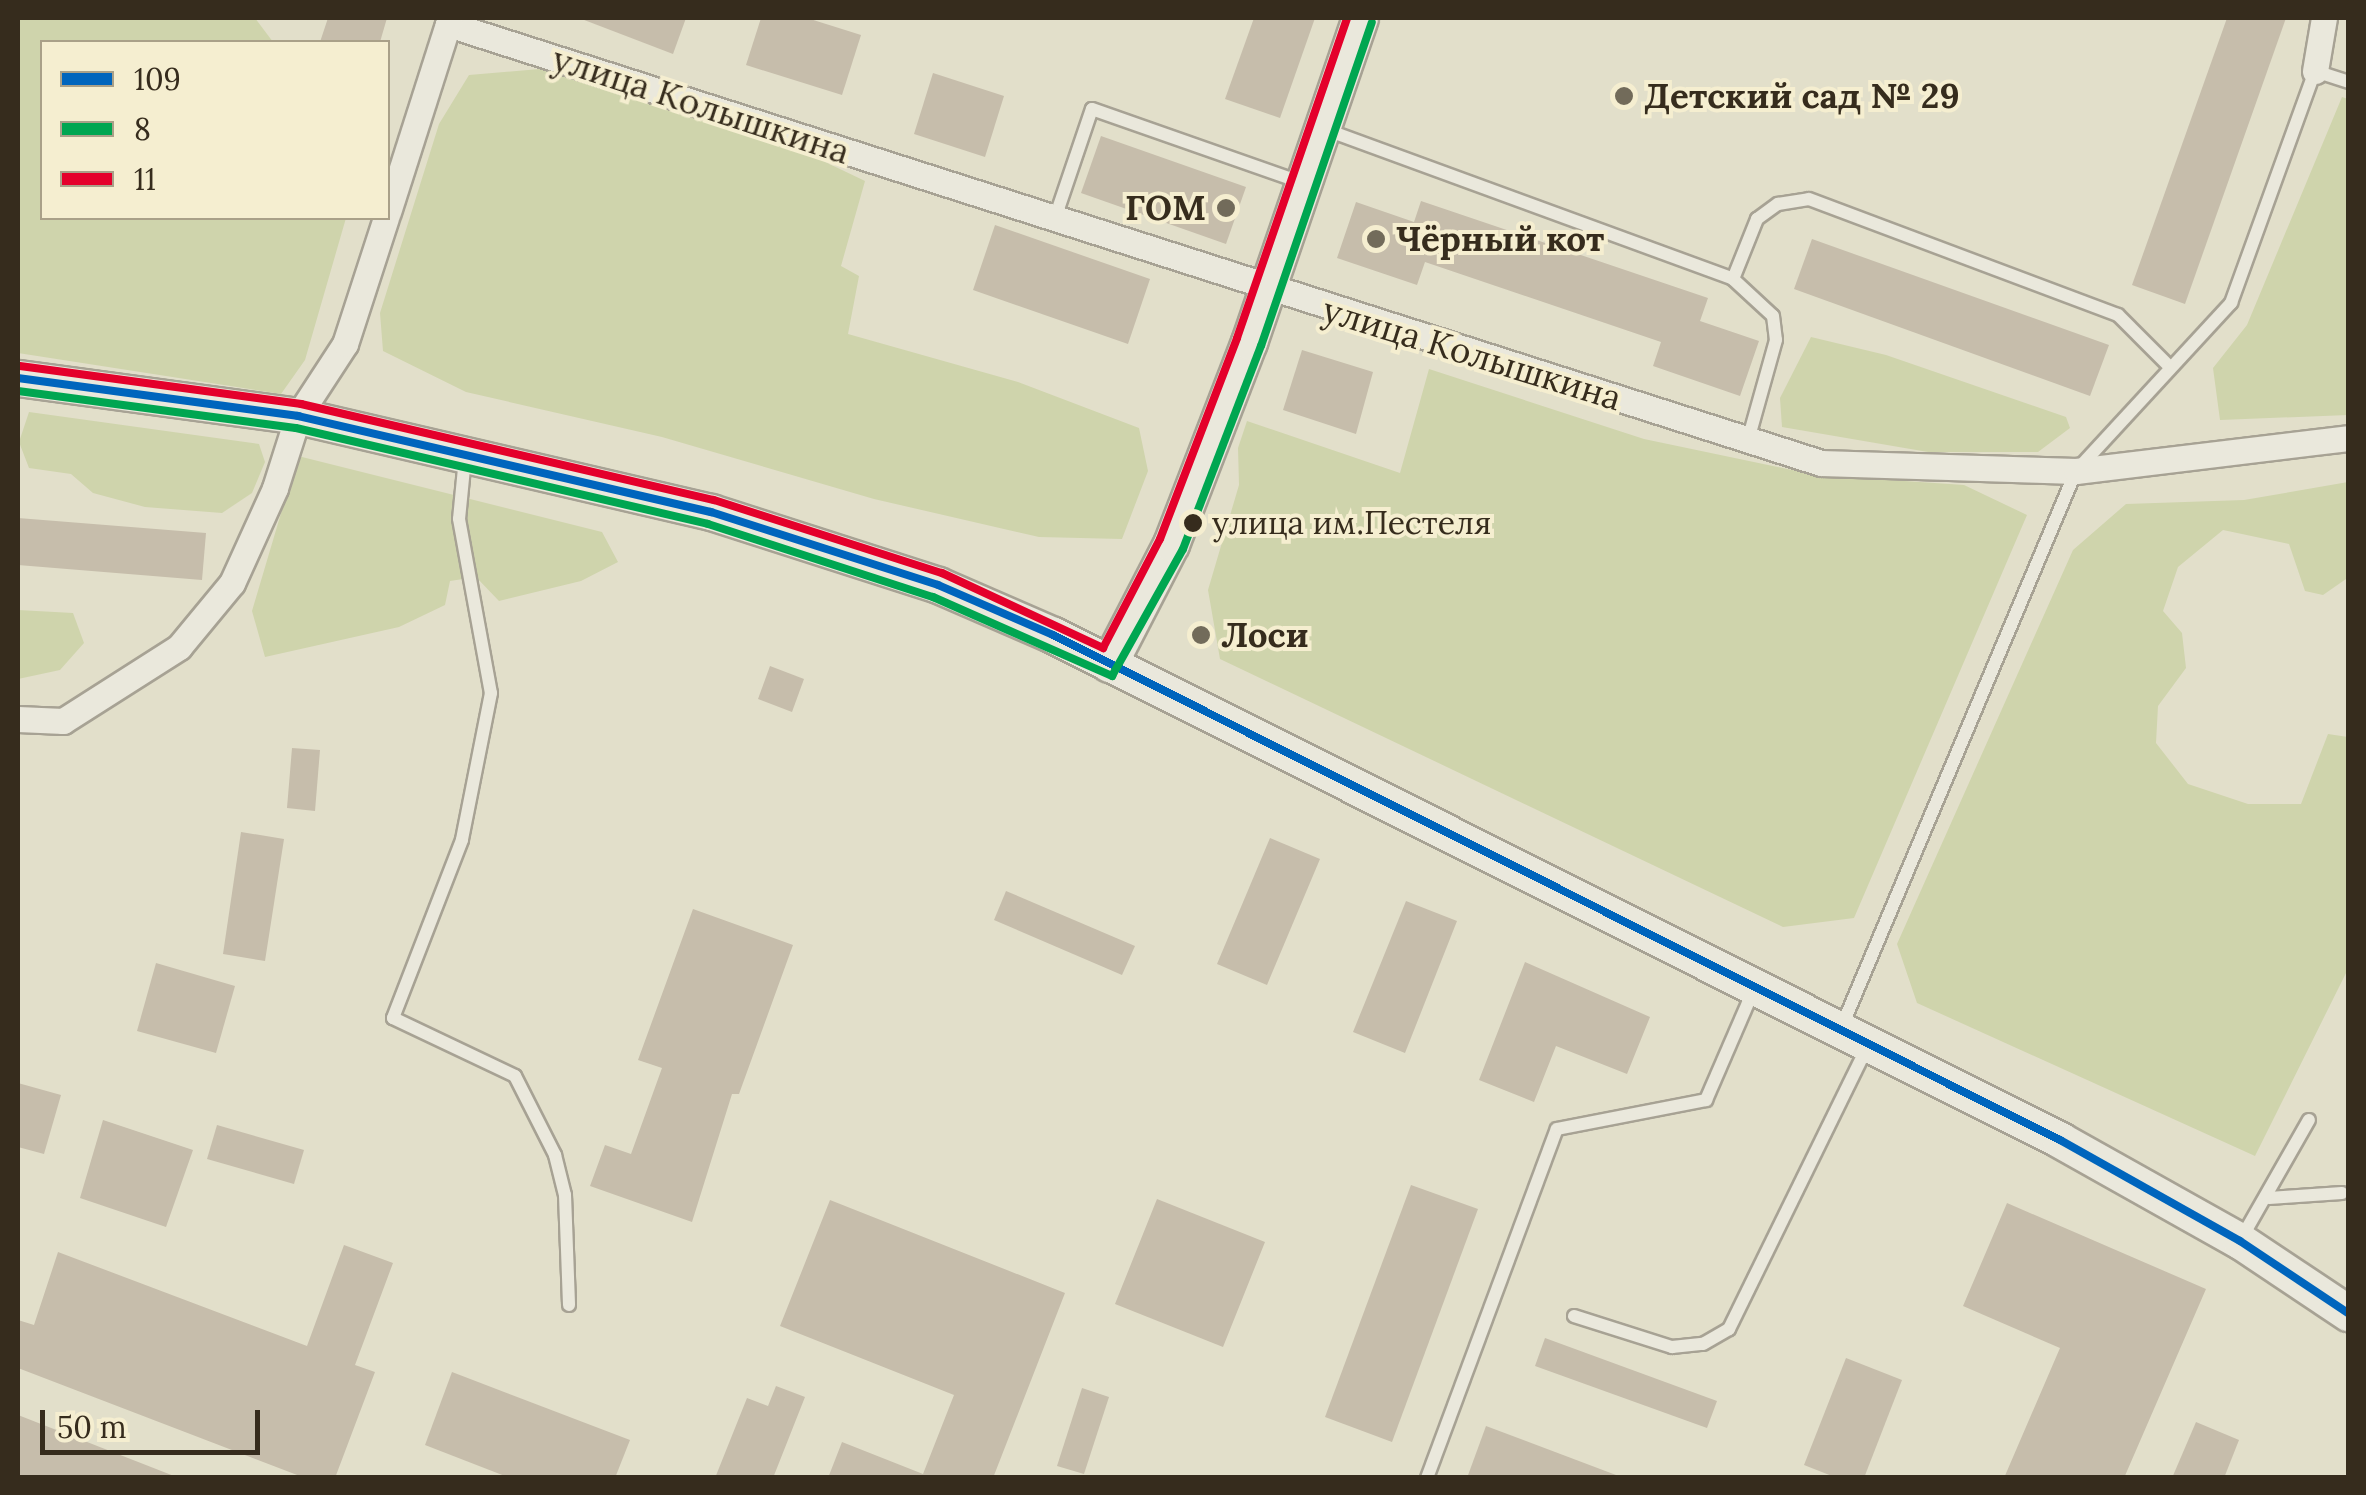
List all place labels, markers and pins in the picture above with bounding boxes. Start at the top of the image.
place label: Детский сад № 29 [1644,75,1960,117]
marker: Детский сад № 29 [1613,85,1635,107]
place label: ГОМ [1125,187,1206,229]
marker: ГОМ [1215,197,1237,219]
place label: Чёрный кот [1396,218,1604,260]
marker: Чёрный кот [1365,228,1387,250]
place label: улица им.Пестеля [1212,504,1491,542]
marker: улица им.Пестеля [1183,513,1203,533]
place label: Лоси [1221,614,1309,656]
marker: Лоси [1190,624,1212,646]

